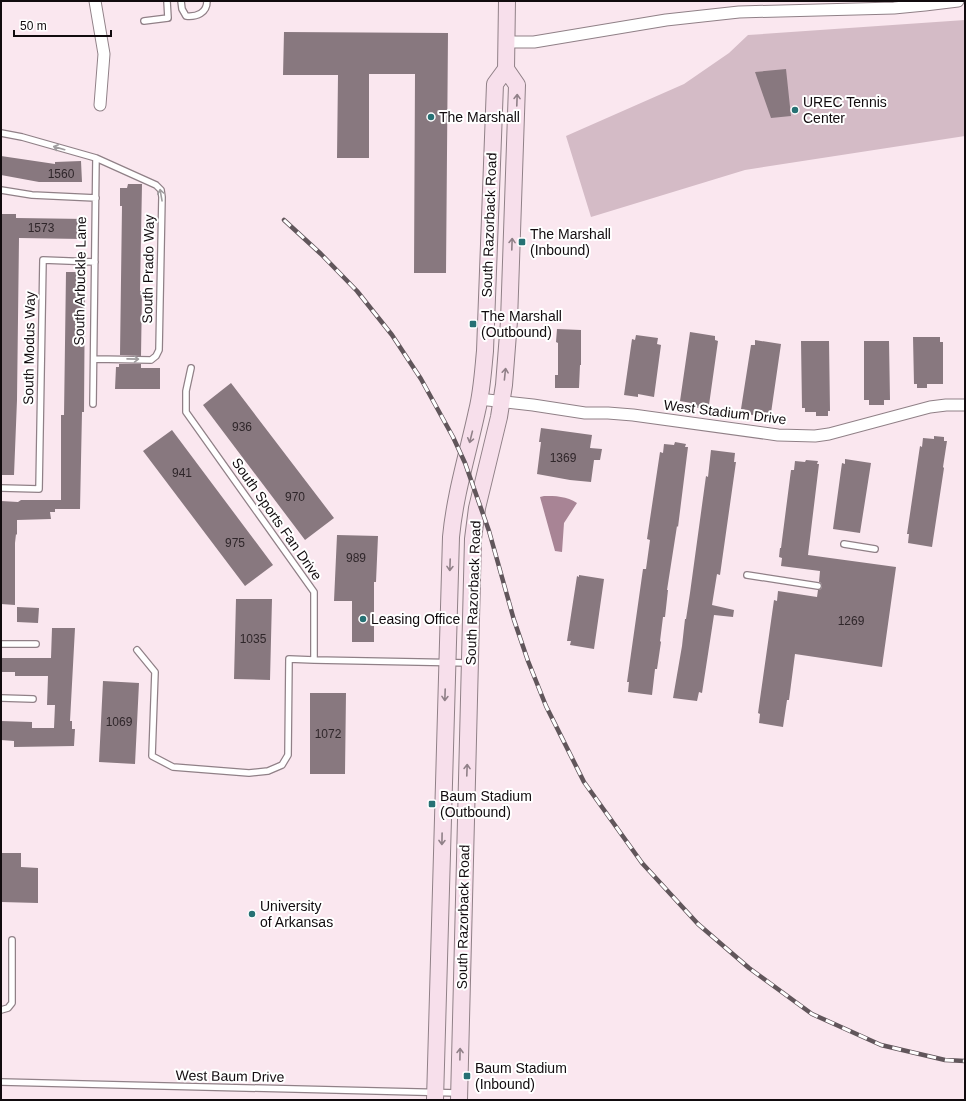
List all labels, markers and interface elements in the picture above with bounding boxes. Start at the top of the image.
scale bar [14,12,111,38]
text: 50 m [20,19,47,33]
one-way arrow [513,94,520,107]
place label: UREC Tennis Center [803,94,887,126]
marker: UREC Tennis Center [790,105,800,115]
place label: The Marshall [439,109,520,125]
marker: The Marshall [426,112,436,122]
one-way arrow [53,144,66,151]
street label: South Razorback Road [478,152,500,298]
house number: 1560 [48,167,75,181]
one-way arrow [156,189,164,202]
street label: South Prado Way [139,214,157,324]
street label: South Arbuckle Lane [71,216,89,346]
house number: 1573 [28,221,55,235]
place label: The Marshall (Inbound) [530,226,611,258]
marker: The Marshall (Inbound) [517,237,527,247]
one-way arrow [508,238,515,251]
street label: South Modus Way [20,291,38,405]
place label: The Marshall (Outbound) [481,308,562,340]
marker: The Marshall (Outbound) [468,319,478,329]
one-way arrow [126,356,139,363]
one-way arrow [502,368,509,381]
street label: West Stadium Drive [663,397,787,427]
house number: 936 [232,420,252,434]
one-way arrow [467,431,474,444]
house number: 1369 [550,451,577,465]
street label: South Sports Fan Drive [229,455,325,583]
house number: 941 [172,466,192,480]
house number: 970 [285,490,305,504]
street label: South Razorback Road [462,520,484,666]
house number: 975 [225,536,245,550]
house number: 989 [346,551,366,565]
one-way arrow [446,558,453,571]
place label: Leasing Office [371,611,460,627]
marker: Leasing Office [358,614,368,624]
house number: 1269 [838,614,865,628]
house number: 1035 [240,632,267,646]
one-way arrow [442,688,449,701]
house number: 1069 [106,715,133,729]
house number: 1072 [315,727,342,741]
one-way arrow [463,764,471,777]
place label: Baum Stadium (Outbound) [440,788,532,820]
marker: Baum Stadium (Outbound) [427,799,437,809]
one-way arrow [438,832,446,845]
street label: South Razorback Road [454,844,472,990]
place label: University of Arkansas [260,898,333,930]
marker: University of Arkansas [247,909,257,919]
one-way arrow [456,1048,464,1061]
place label: Baum Stadium (Inbound) [475,1060,567,1092]
street label: West Baum Drive [176,1067,285,1085]
marker: Baum Stadium (Inbound) [462,1071,472,1081]

